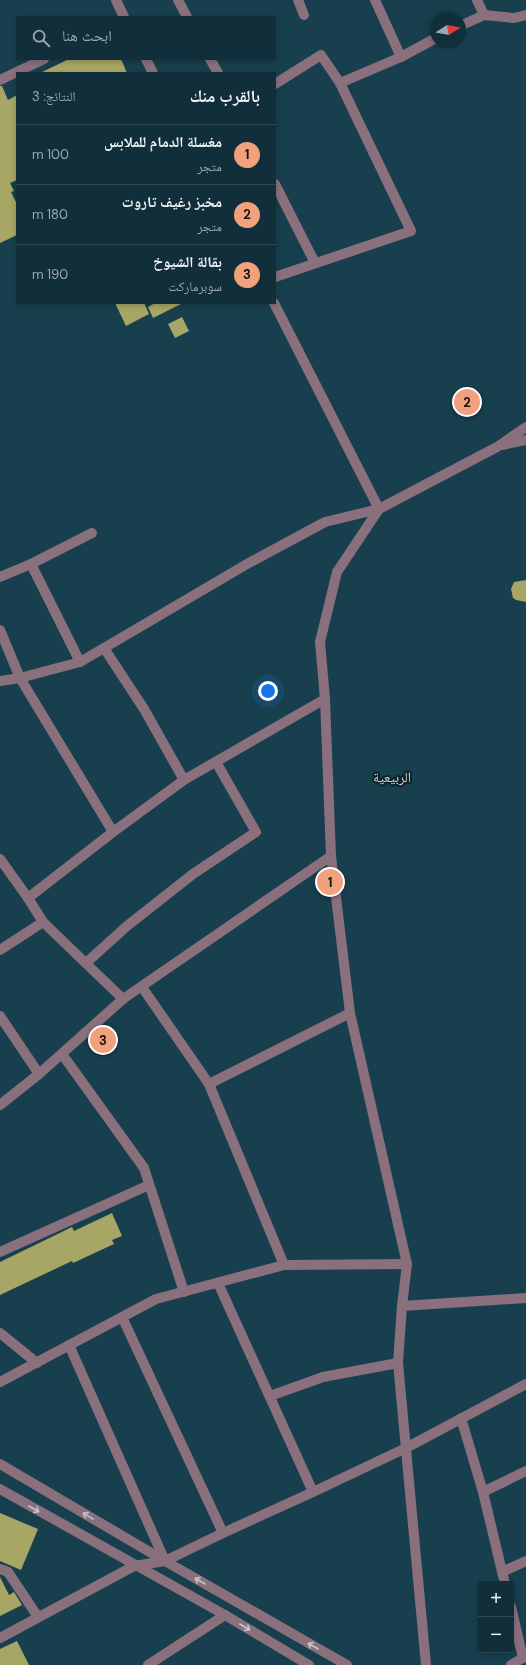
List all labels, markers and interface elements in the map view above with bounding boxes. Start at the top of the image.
north arrow [430,12,466,48]
search box [16,16,276,60]
text: ابحث هنا [62,26,112,46]
icon: search [30,27,52,49]
text: بالقرب منك [190,85,260,107]
text: النتائج: 3 [32,88,76,105]
text: مغسلة الدمام للملابس [104,132,222,152]
text: 100 m [32,146,69,163]
text: 1 [245,146,249,163]
text: متجر [197,158,222,175]
text: مخبز رغيف تاروت [122,192,222,212]
text: 180 m [32,206,68,223]
text: 2 [243,206,251,223]
text: متجر [197,218,222,235]
text: بقالة الشيوخ [153,252,222,272]
text: 190 m [32,266,68,283]
text: 3 [243,266,251,283]
text: سوبرماركت [168,278,222,295]
pin: 2 [454,387,480,417]
your location [258,681,278,701]
district label: الربيعية [373,768,411,786]
pin: 1 [317,867,343,897]
pin: 3 [90,1025,116,1055]
one-way arrow [28,1505,40,1513]
one-way arrow [82,1511,94,1519]
one-way arrow [194,1577,206,1585]
map controls [478,1581,514,1653]
button: + [478,1581,514,1617]
button: − [478,1617,514,1653]
one-way arrow [239,1624,251,1632]
one-way arrow [307,1641,319,1649]

